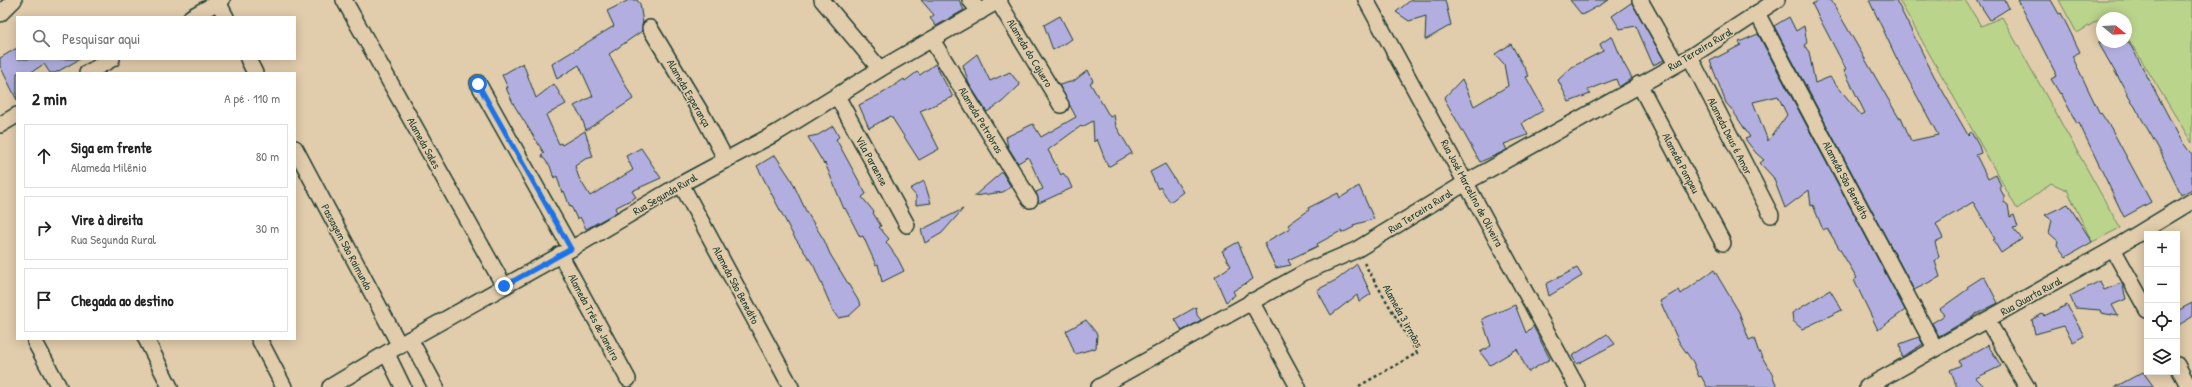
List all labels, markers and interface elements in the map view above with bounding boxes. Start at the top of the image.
north arrow [2096,12,2132,48]
search box [16,16,296,60]
street label: Alameda do Cajuero [1004,16,1056,90]
street label: Rua Terceira Rural [1665,24,1735,74]
icon: search [30,27,52,49]
text: Pesquisar aqui [62,28,140,49]
street label: Alameda Esperança [664,57,714,130]
route start [469,75,487,93]
street label: Alameda Petrobras [956,84,1006,156]
text: 2 min [32,87,67,110]
text: A pé · 110 m [224,89,280,107]
street label: Alameda Deus é Amor [1705,95,1756,178]
street label: Alameda Sales [404,115,444,171]
street label: Alameda Pompeu [1659,130,1703,196]
street label: Vila Paraense [853,134,892,189]
text: Siga em frente [71,137,152,158]
street label: Rua José Marcelino de Oliveira [1438,137,1507,250]
street label: Alameda São Benedito [1820,139,1873,222]
icon: ahead [33,145,55,167]
text: 80 m [256,147,279,165]
text: Alameda Milênio [71,158,146,176]
street label: Rua Segunda Rural [630,170,700,218]
street label: Rua Terceira Rural [1385,186,1455,236]
street label: Passagem São Raimundo [318,202,376,293]
text: Vire à direita [71,209,143,230]
icon: right [33,217,55,239]
text: 30 m [256,219,279,237]
text: Rua Segunda Rural [71,230,156,248]
map controls [2144,231,2180,375]
button: + [2144,231,2180,267]
street label: Alameda São Benedito [710,244,763,327]
button: − [2144,267,2180,303]
street label: Alameda Três de Janeiro [565,271,623,363]
street label: Rua Quarta Rural [1998,273,2064,319]
route end [495,277,513,295]
street label: Alameda 3 irmãos [1380,282,1426,350]
icon: arrive [33,289,55,311]
text: Chegada ao destino [71,290,174,311]
button: locate [2144,303,2180,339]
button: layers [2144,339,2180,375]

